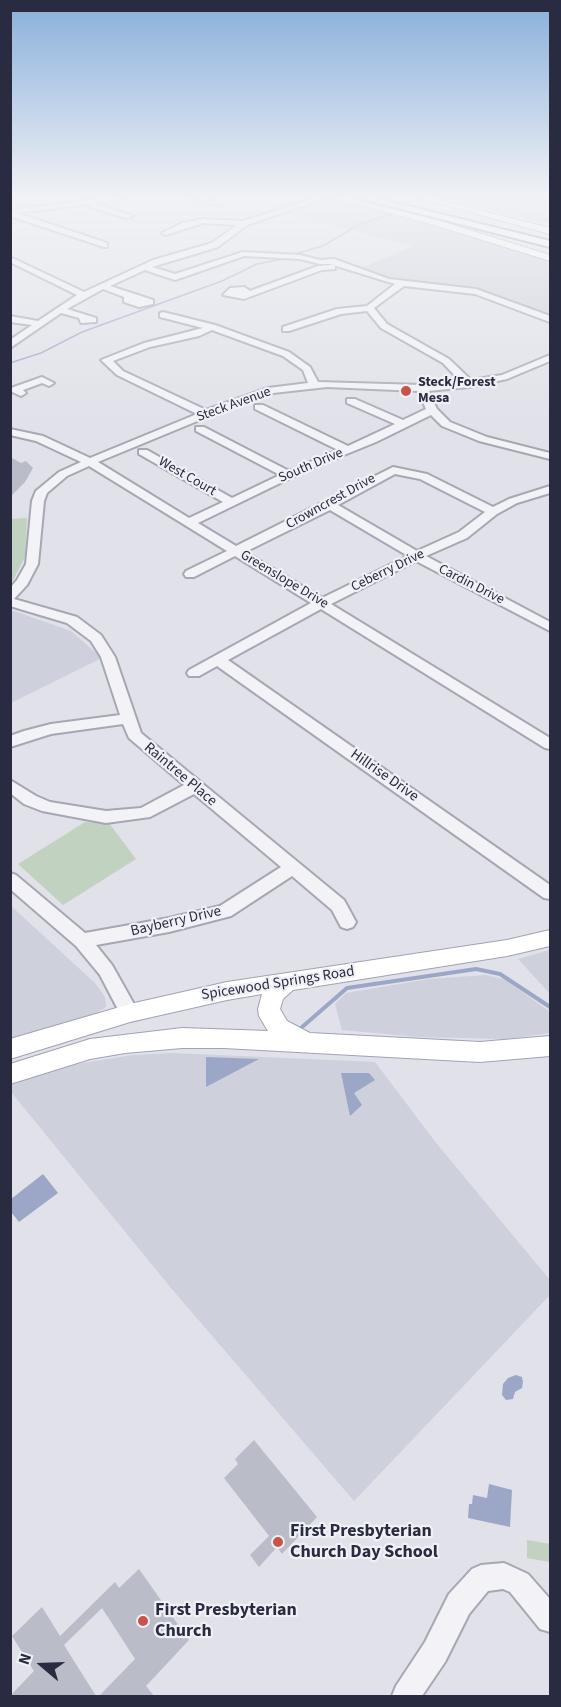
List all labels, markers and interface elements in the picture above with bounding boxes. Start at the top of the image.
place label: Steck/Forest Mesa [418,375,496,408]
street label: Steck Avenue [195,384,273,426]
marker: Steck/Forest Mesa [399,384,413,398]
street label: South Drive [276,445,346,487]
street label: West Court [155,454,219,500]
street label: Crowncrest Drive [283,471,379,533]
street label: Ceberry Drive [349,546,427,596]
street label: Greenslope Drive [237,547,331,613]
street label: Cardin Drive [435,561,507,609]
street label: Raintree Place [140,739,220,811]
street label: Hillrise Drive [346,746,422,806]
street label: Bayberry Drive [129,903,223,941]
street label: Spicewood Springs Road [200,963,356,1005]
place label: First Presbyterian Church Day School [290,1521,438,1564]
marker: First Presbyterian Church Day School [271,1535,285,1549]
place label: First Presbyterian Church [155,1600,297,1642]
marker: First Presbyterian Church [136,1614,150,1628]
north arrow [12,1635,72,1695]
text: N [13,1651,37,1668]

